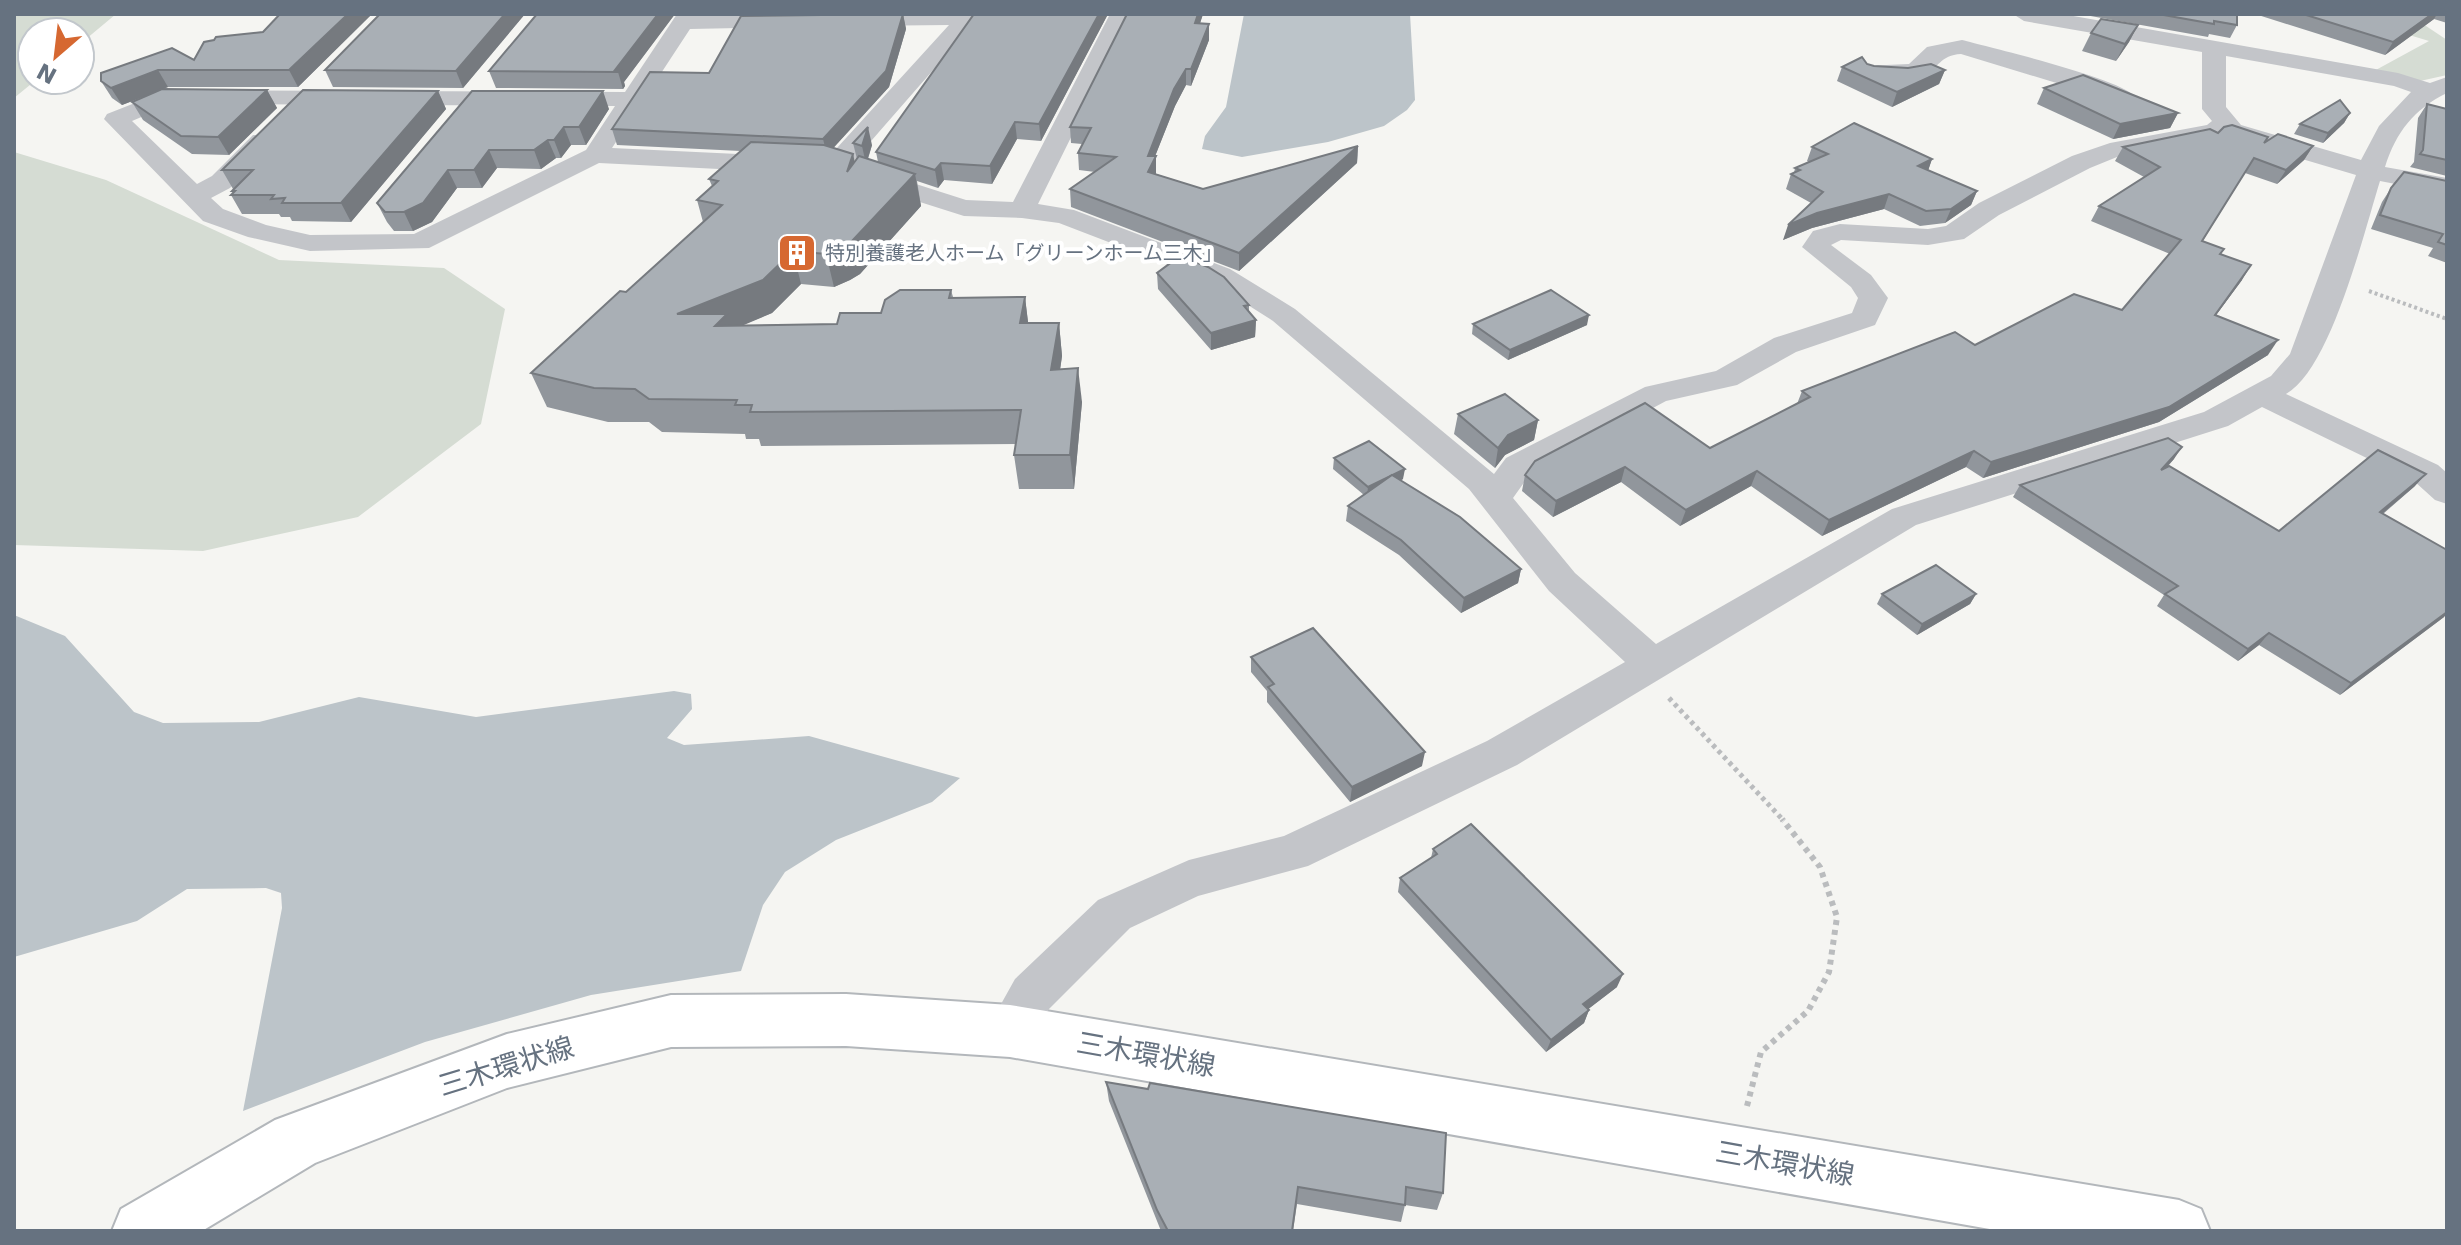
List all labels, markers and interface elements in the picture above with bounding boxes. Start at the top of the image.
north arrow [16,16,96,96]
text: N [33,58,61,89]
building icon: 特別養護老人ホーム「グリーンホーム三木」 [776,232,818,274]
place label: 特別養護老人ホーム「グリーンホーム三木」 [825,241,1223,265]
street label: 三木環状線 [1074,1026,1218,1083]
street label: 三木環状線 [434,1030,578,1103]
street label: 三木環状線 [1713,1135,1857,1192]

